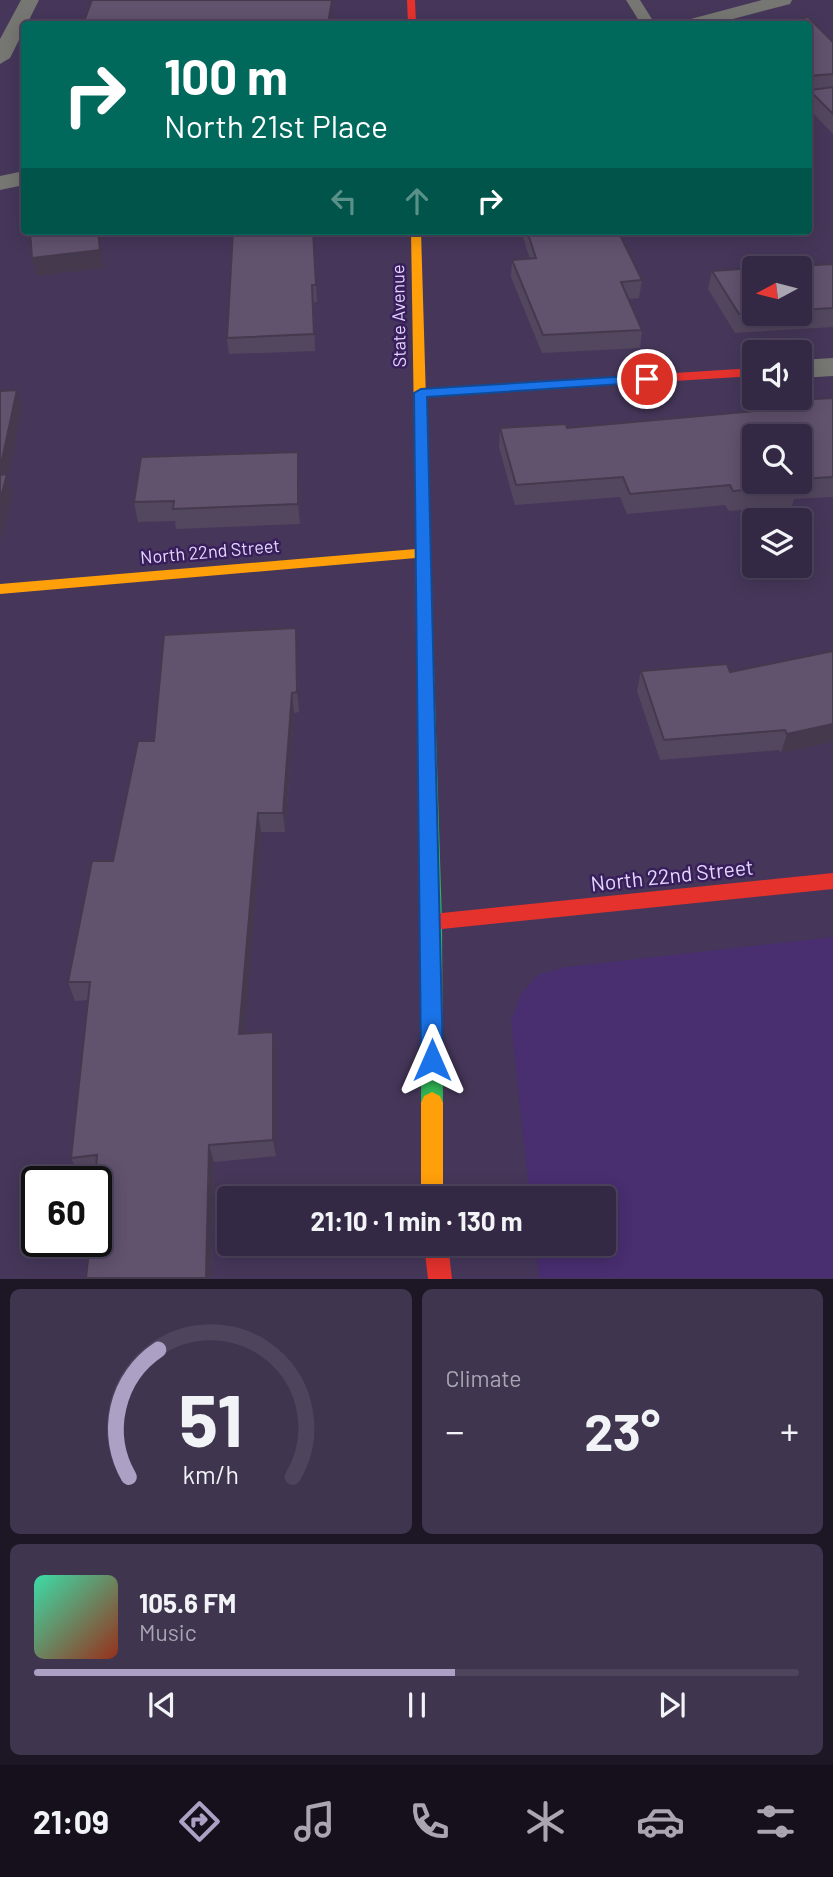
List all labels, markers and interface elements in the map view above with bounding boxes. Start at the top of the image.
text: 100 m [164,46,288,105]
icon: right [49,49,140,140]
text: North 21st Place [164,106,388,144]
icon: left [325,182,363,220]
icon: ahead [398,182,436,220]
icon: right [471,182,509,220]
north arrow [742,256,812,326]
map controls [742,256,812,578]
street label: State Avenue [386,264,410,368]
button: sound [742,340,812,410]
pin [617,349,677,409]
icon: arrive [628,360,666,398]
button: search [742,424,812,494]
button: layers [742,508,812,578]
street label: North 22nd Street [139,534,281,568]
street label: North 22nd Street [589,854,754,895]
position arrow [395,1023,469,1097]
speed limit sign: 60 [21,1166,112,1257]
text: 21:10 · 1 min · 130 m [310,1205,523,1236]
text: Climate [446,1364,522,1392]
text: 51 [179,1375,243,1463]
text: 23° [584,1399,660,1461]
text: − [446,1407,465,1453]
text: + [780,1407,799,1453]
text: km/h [182,1459,239,1489]
text: 105.6 FM [139,1587,236,1618]
text: Music [139,1618,197,1646]
icon: previous [143,1686,181,1724]
icon: pause [398,1686,436,1724]
icon: next [653,1686,691,1724]
icon: directions [175,1797,224,1846]
icon: music [290,1797,339,1846]
icon: phone [405,1797,454,1846]
icon: climate [521,1797,570,1846]
icon: car [636,1797,685,1846]
icon: filters [751,1797,800,1846]
text: 21:09 [33,1802,109,1840]

